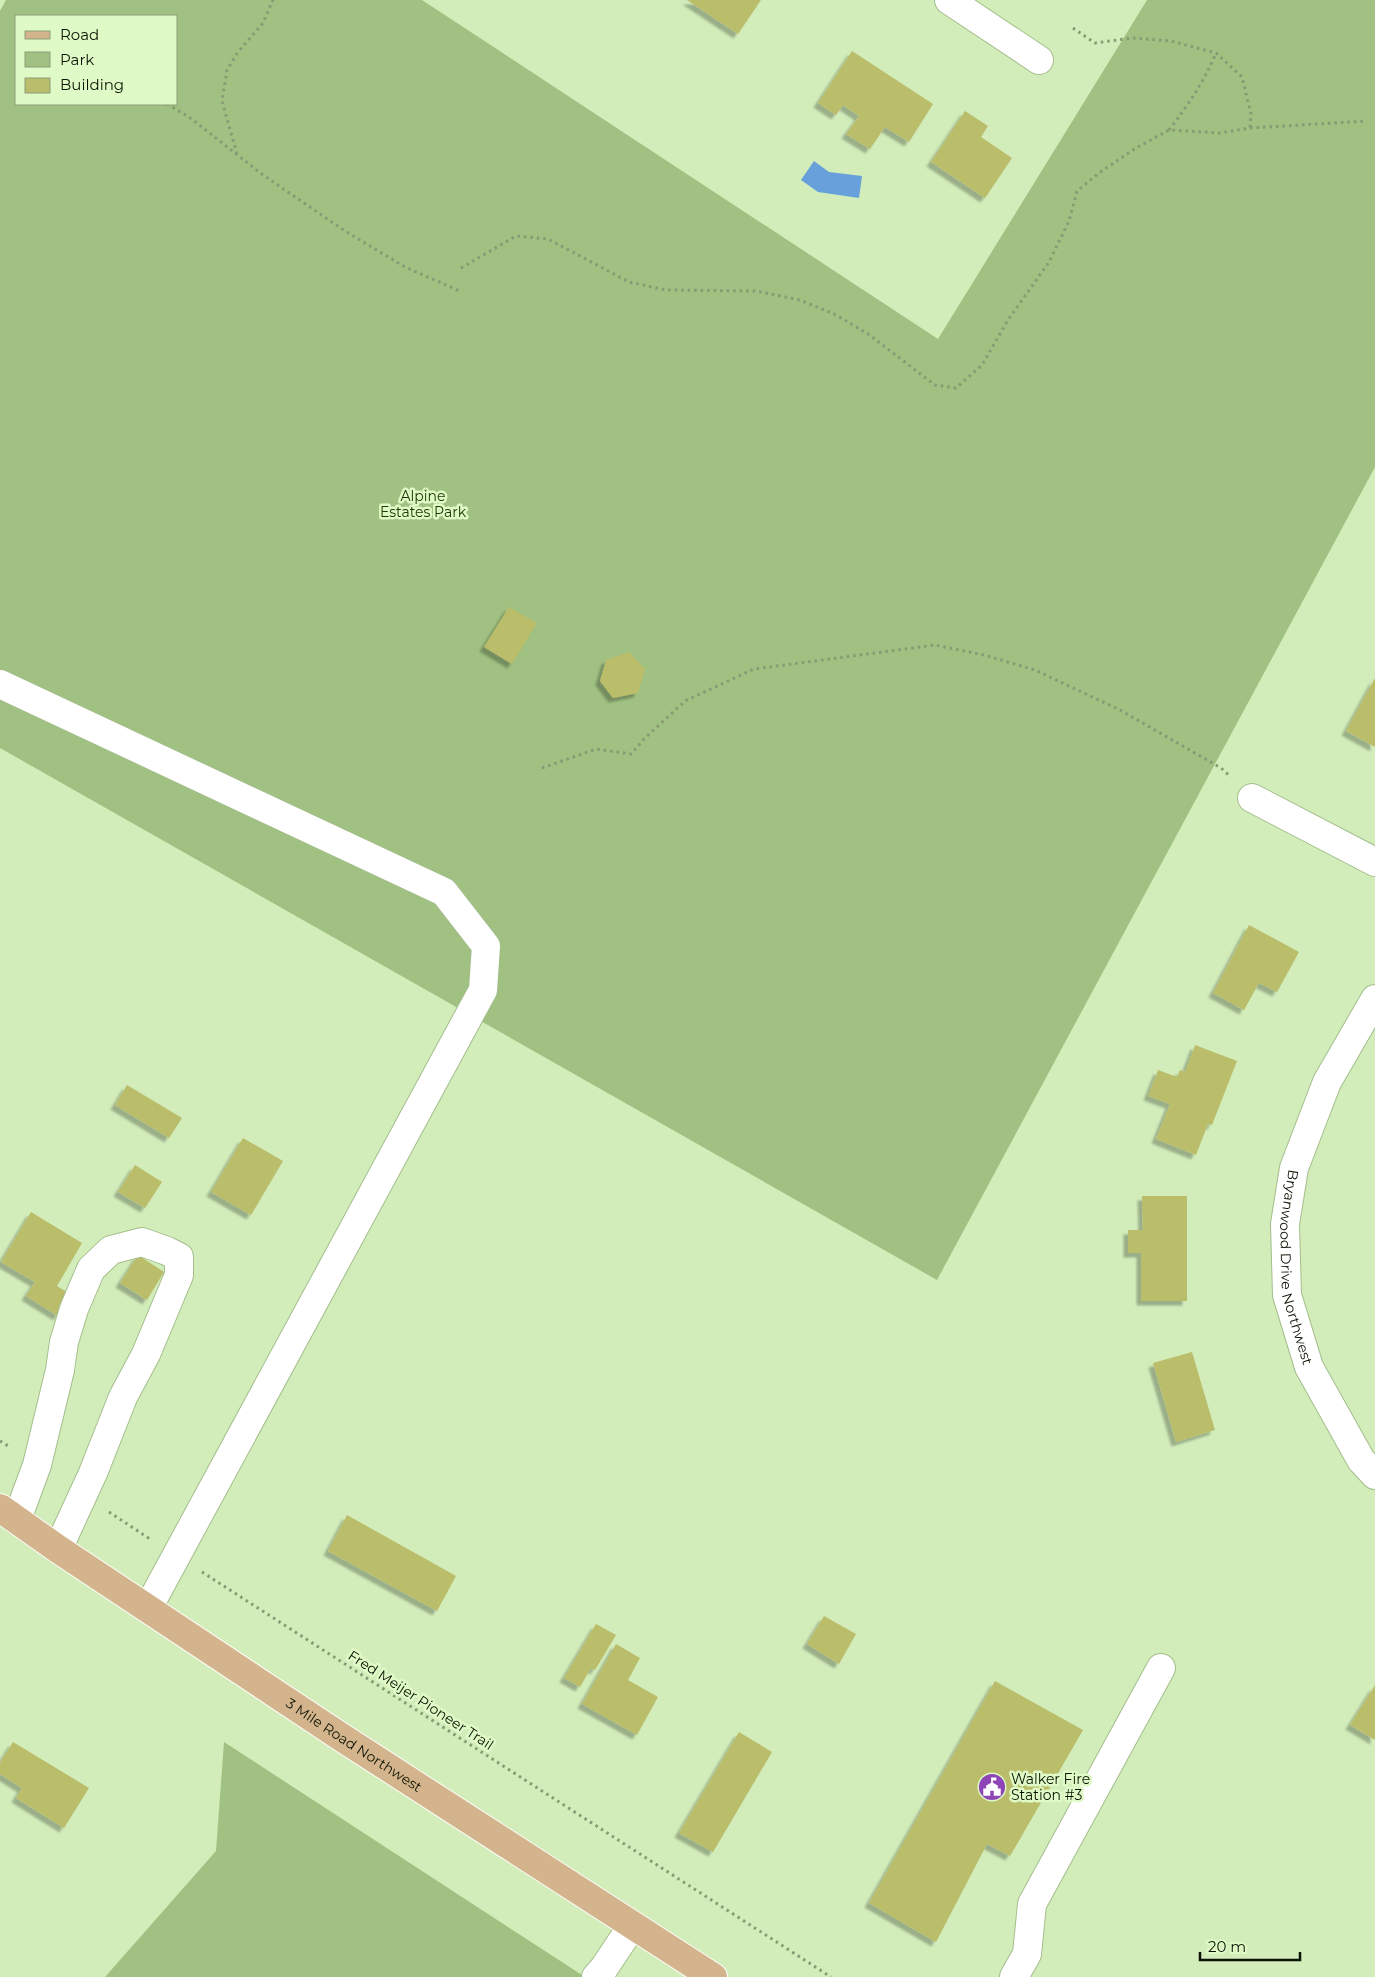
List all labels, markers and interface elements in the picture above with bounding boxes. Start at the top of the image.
legend [15,15,178,105]
text: Road [60,25,99,44]
text: Park [60,50,94,69]
text: Building [60,75,124,94]
park label: Alpine Estates Park [380,487,467,521]
street label: Bryanwood Drive Northwest [1276,1168,1317,1367]
street label: Fred Meijer Pioneer Trail [345,1646,497,1754]
street label: 3 Mile Road Northwest [282,1694,426,1796]
place label: Walker Fire Station #3 [1011,1770,1090,1804]
public building icon: Walker Fire Station #3 [977,1772,1007,1802]
scale bar [1200,1930,1300,1962]
text: 20 m [1208,1937,1246,1956]

